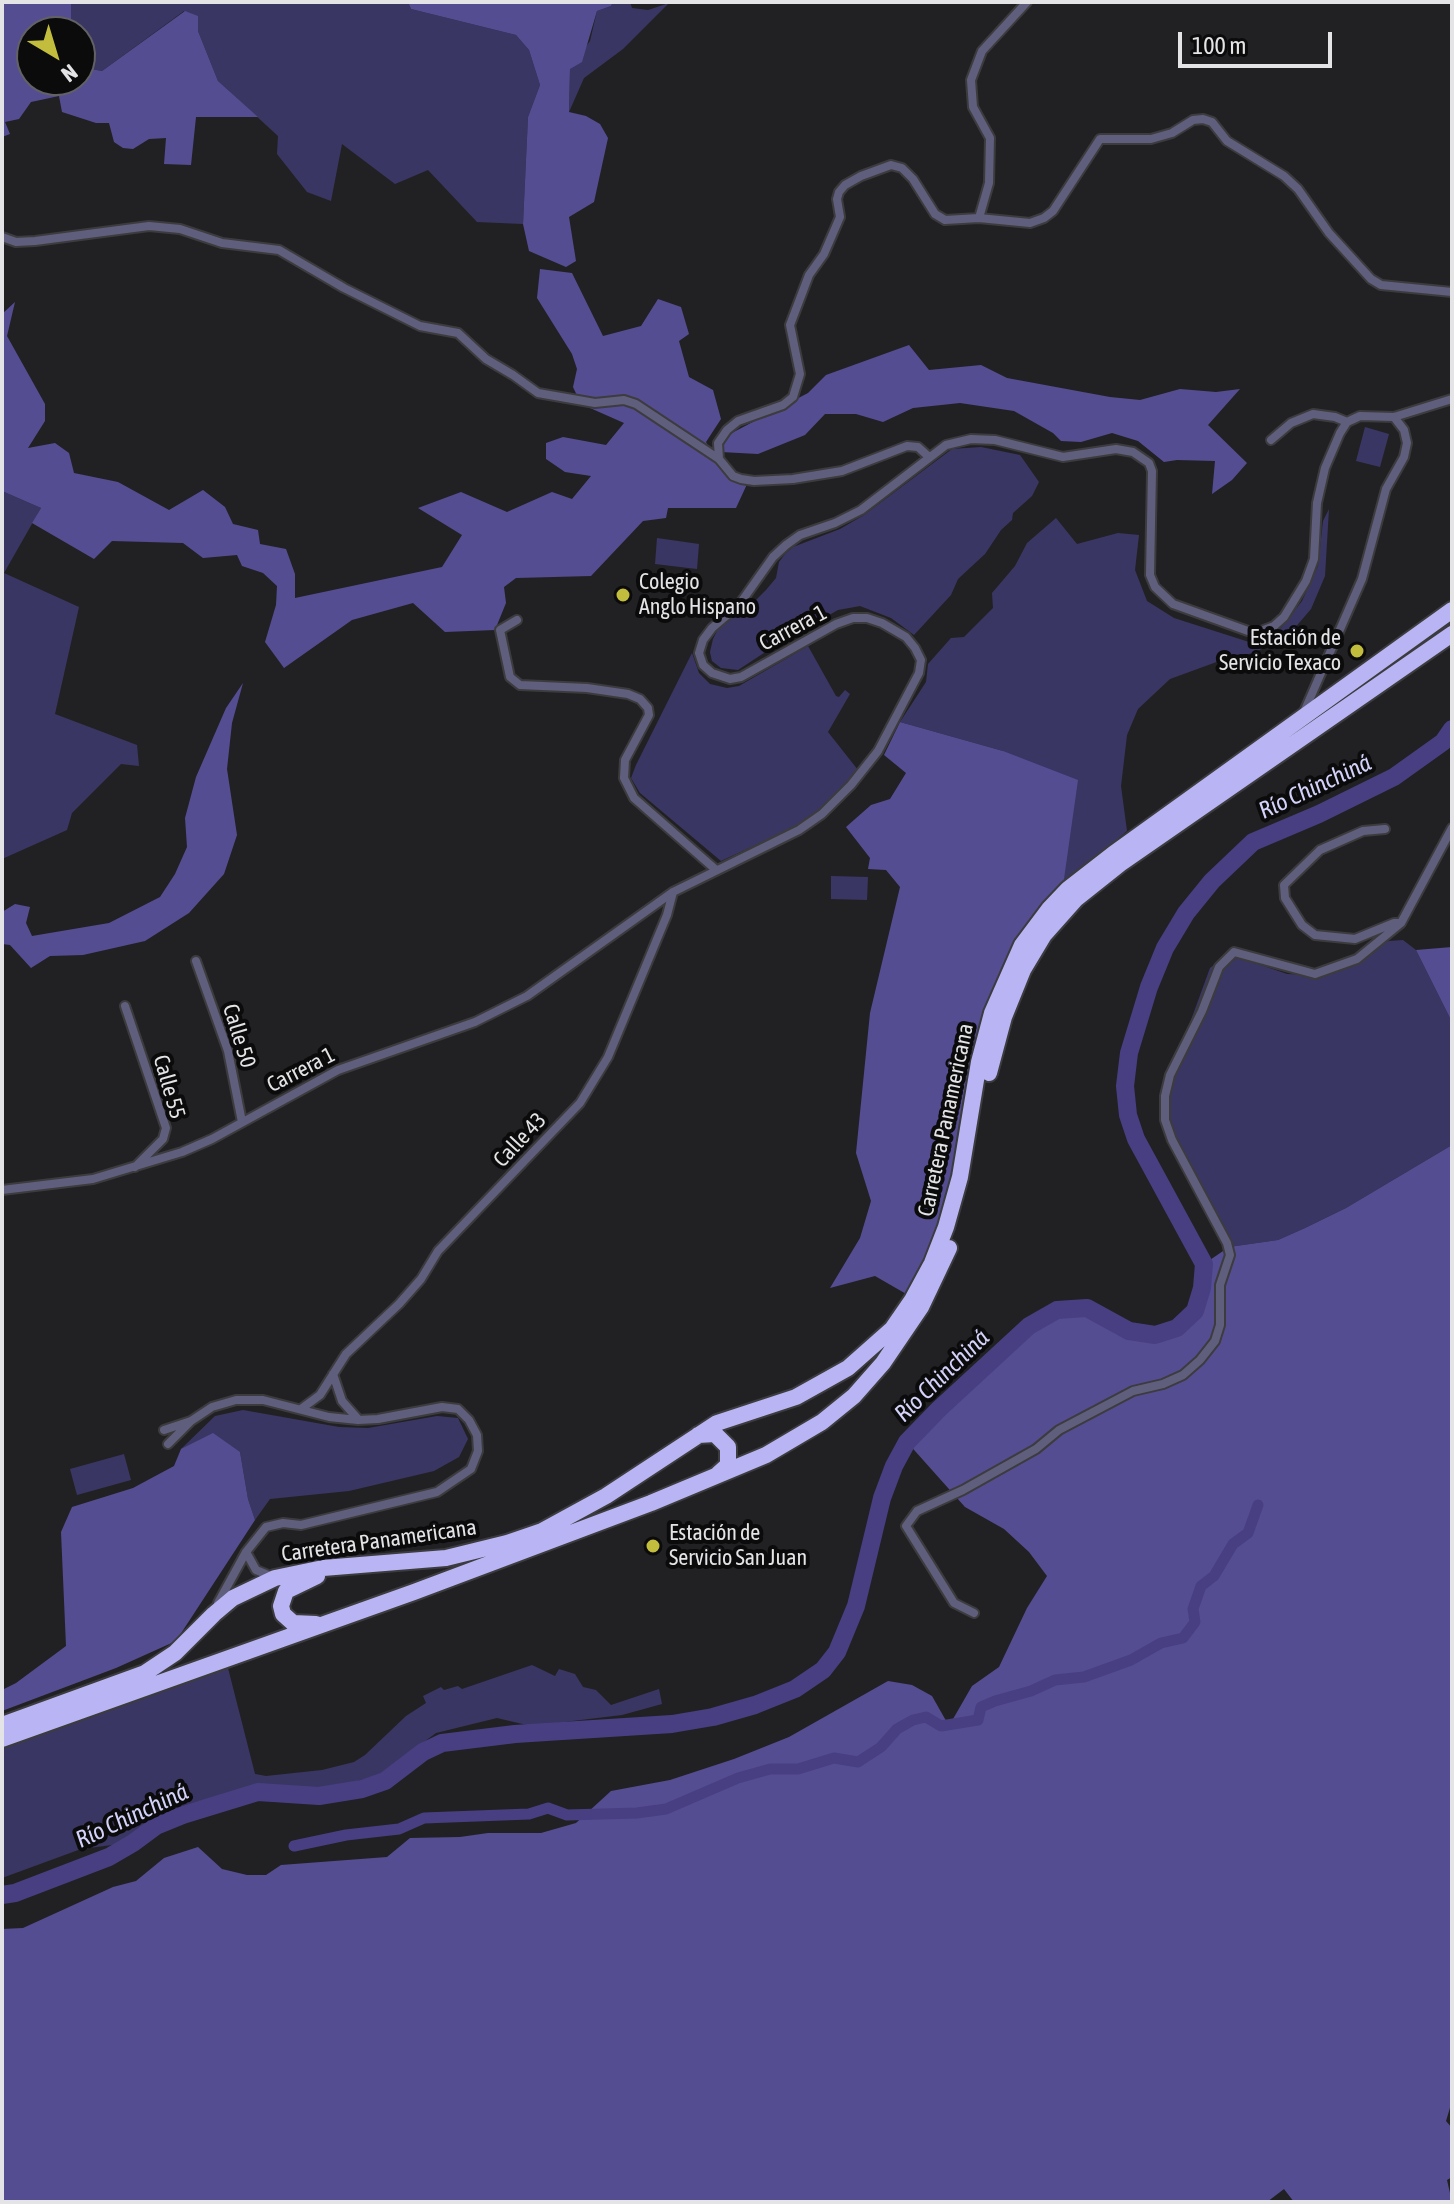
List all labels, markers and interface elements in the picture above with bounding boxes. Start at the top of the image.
north arrow [16,16,96,96]
scale bar [1182,16,1336,66]
text: 100 m [1192,32,1246,59]
text: N [56,59,83,88]
place label: Colegio Anglo Hispano [639,569,756,620]
marker: Colegio Anglo Hispano [614,586,632,604]
street label: Carrera 1 [755,599,831,657]
place label: Estación de Servicio Texaco [1219,625,1341,676]
marker: Estación de Servicio Texaco [1348,642,1366,660]
water label: Río Chinchiná [1254,748,1376,826]
street label: Calle 50 [217,1001,261,1071]
street label: Carretera Panamericana [913,1021,979,1219]
street label: Carrera 1 [263,1042,339,1098]
street label: Calle 55 [147,1052,191,1122]
street label: Calle 43 [488,1107,552,1173]
water label: Río Chinchiná [889,1324,995,1428]
street label: Carretera Panamericana [280,1514,478,1568]
place label: Estación de Servicio San Juan [669,1520,807,1572]
marker: Estación de Servicio San Juan [644,1537,662,1555]
water label: Río Chinchiná [71,1777,193,1855]

